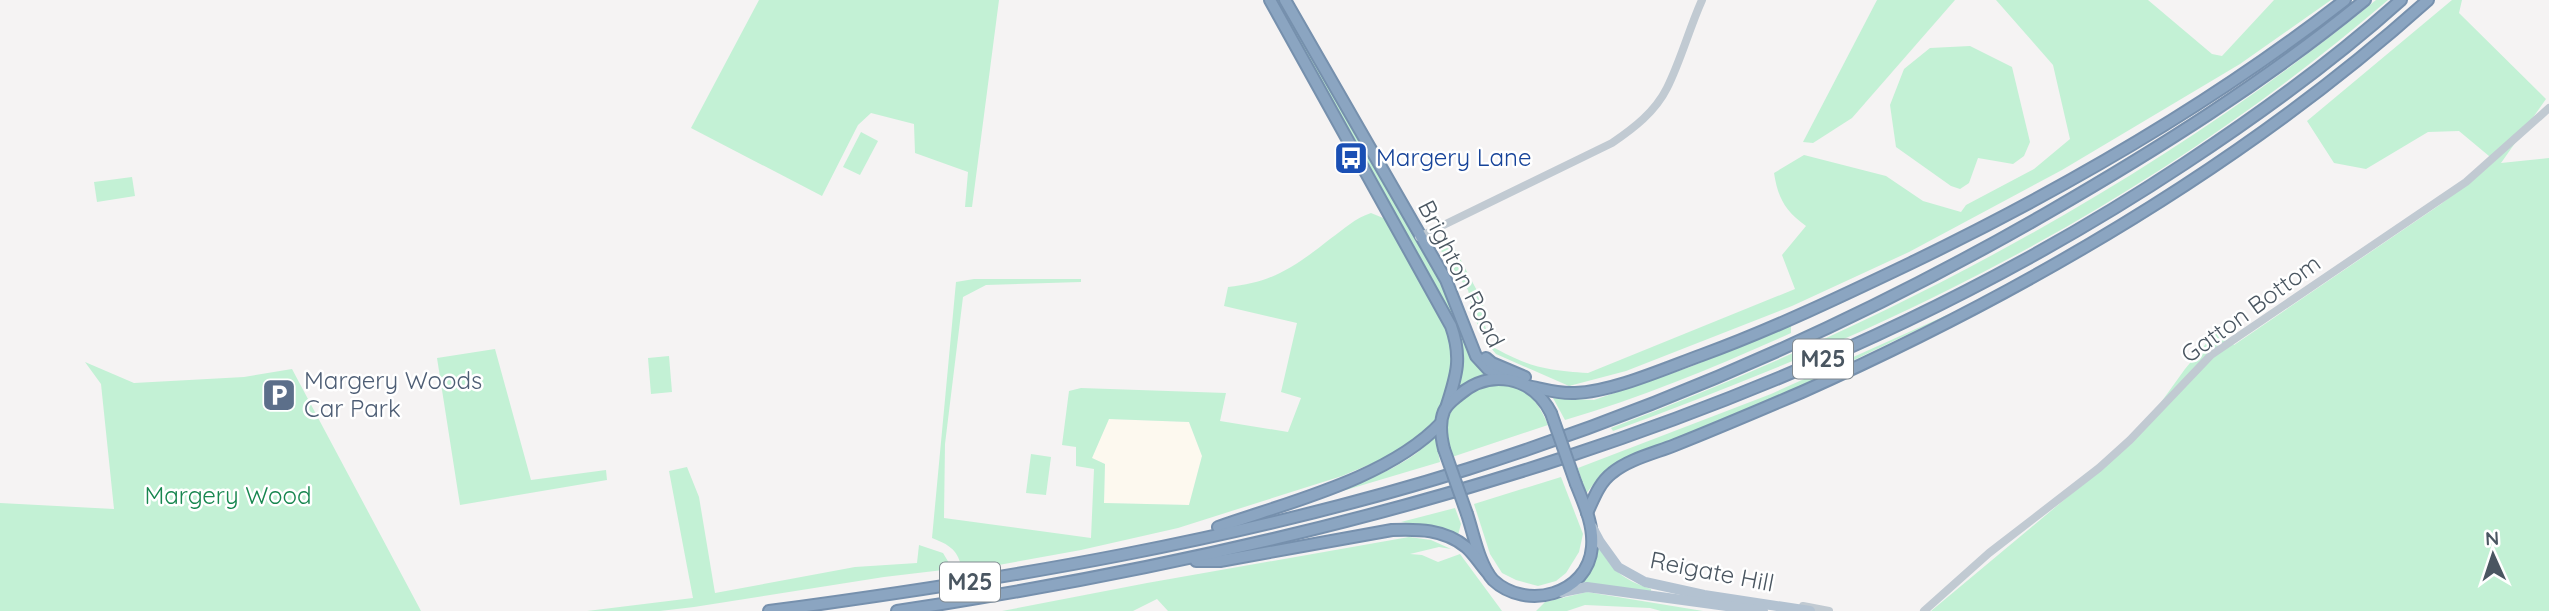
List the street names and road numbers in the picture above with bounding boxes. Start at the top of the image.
street label: Brighton Road [1412,195,1512,352]
street label: Gatton Bottom [2175,247,2326,369]
road number: M25 [1793,340,1853,378]
street label: Reigate Hill [1648,544,1777,598]
road number: M25 [940,562,1000,602]

